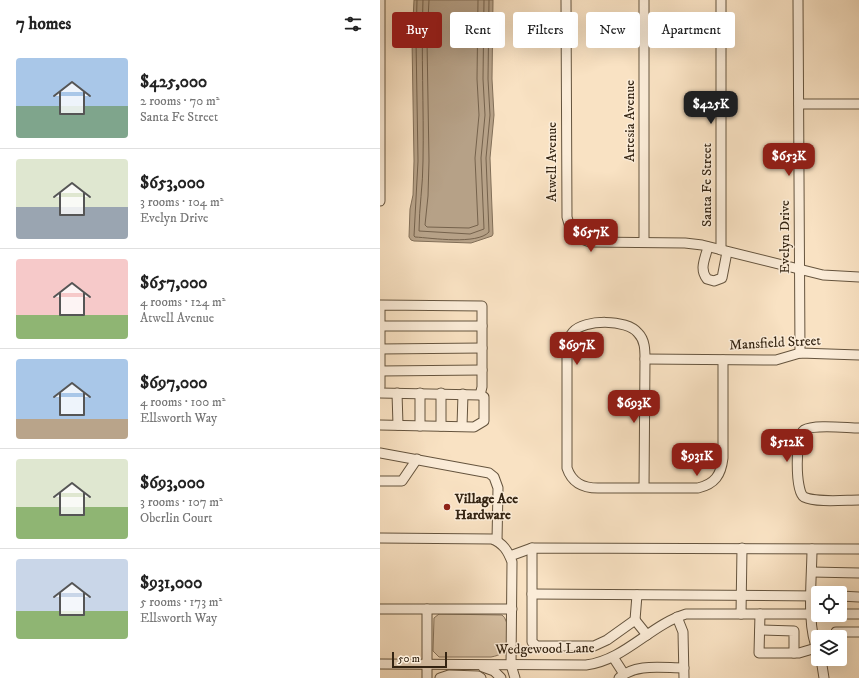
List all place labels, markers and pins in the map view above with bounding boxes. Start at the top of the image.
pin: $425K [683,91,739,125]
pin: $653K [761,143,817,177]
pin: $657K [563,219,619,253]
pin: $697K [549,332,605,366]
pin: $693K [606,390,662,424]
pin: $512K [759,429,815,463]
pin: $931K [669,443,725,477]
place label: Village Ace Hardware [454,490,518,524]
marker: Village Ace Hardware [442,502,452,512]

